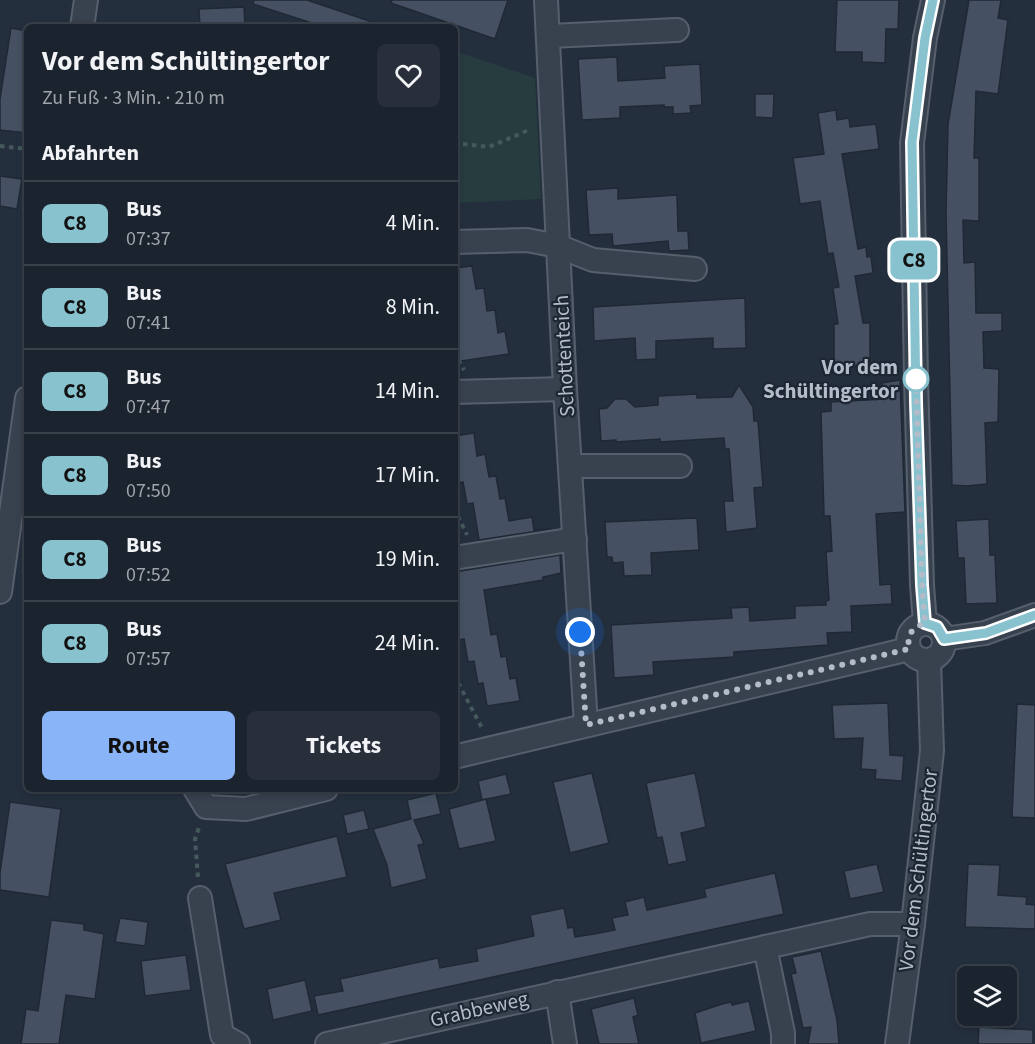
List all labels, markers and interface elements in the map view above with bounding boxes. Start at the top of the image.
text: Vor dem Schültingertor [42,41,330,81]
button: heart [377,44,440,107]
text: Zu Fuß · 3 Min. · 210 m [42,84,225,112]
text: Abfahrten [42,137,139,169]
text: Bus [126,193,162,225]
text: 4 Min. [386,207,440,239]
text: C8 [63,208,87,238]
text: 07:37 [126,225,171,253]
line badge: C8 [887,240,941,280]
text: C8 [902,245,926,275]
text: Bus [126,277,162,309]
text: 8 Min. [386,291,440,323]
text: C8 [63,292,87,322]
street label: Schottenteich [546,294,582,418]
text: 07:41 [126,309,171,337]
place label: Vor dem Schültingertor [763,352,899,406]
text: Bus [126,361,162,393]
marker: Vor dem Schültingertor [903,366,929,392]
text: 14 Min. [375,375,440,407]
text: C8 [63,376,87,406]
text: 07:47 [126,393,171,421]
text: Bus [126,445,162,477]
text: 17 Min. [375,459,440,491]
text: C8 [63,460,87,490]
text: 07:50 [126,477,171,505]
text: Bus [126,529,162,561]
text: 19 Min. [375,543,440,575]
text: C8 [63,544,87,574]
text: 07:52 [126,561,171,589]
text: Bus [126,613,162,645]
your location [565,617,595,647]
text: 24 Min. [375,627,440,659]
text: C8 [63,628,87,658]
text: 07:57 [126,645,171,673]
button: Route [42,711,235,780]
button: Tickets [247,711,440,780]
street label: Vor dem Schültingertor [891,767,945,973]
map controls [957,966,1017,1026]
button: layers [957,966,1017,1026]
street label: Grabbeweg [427,983,531,1035]

